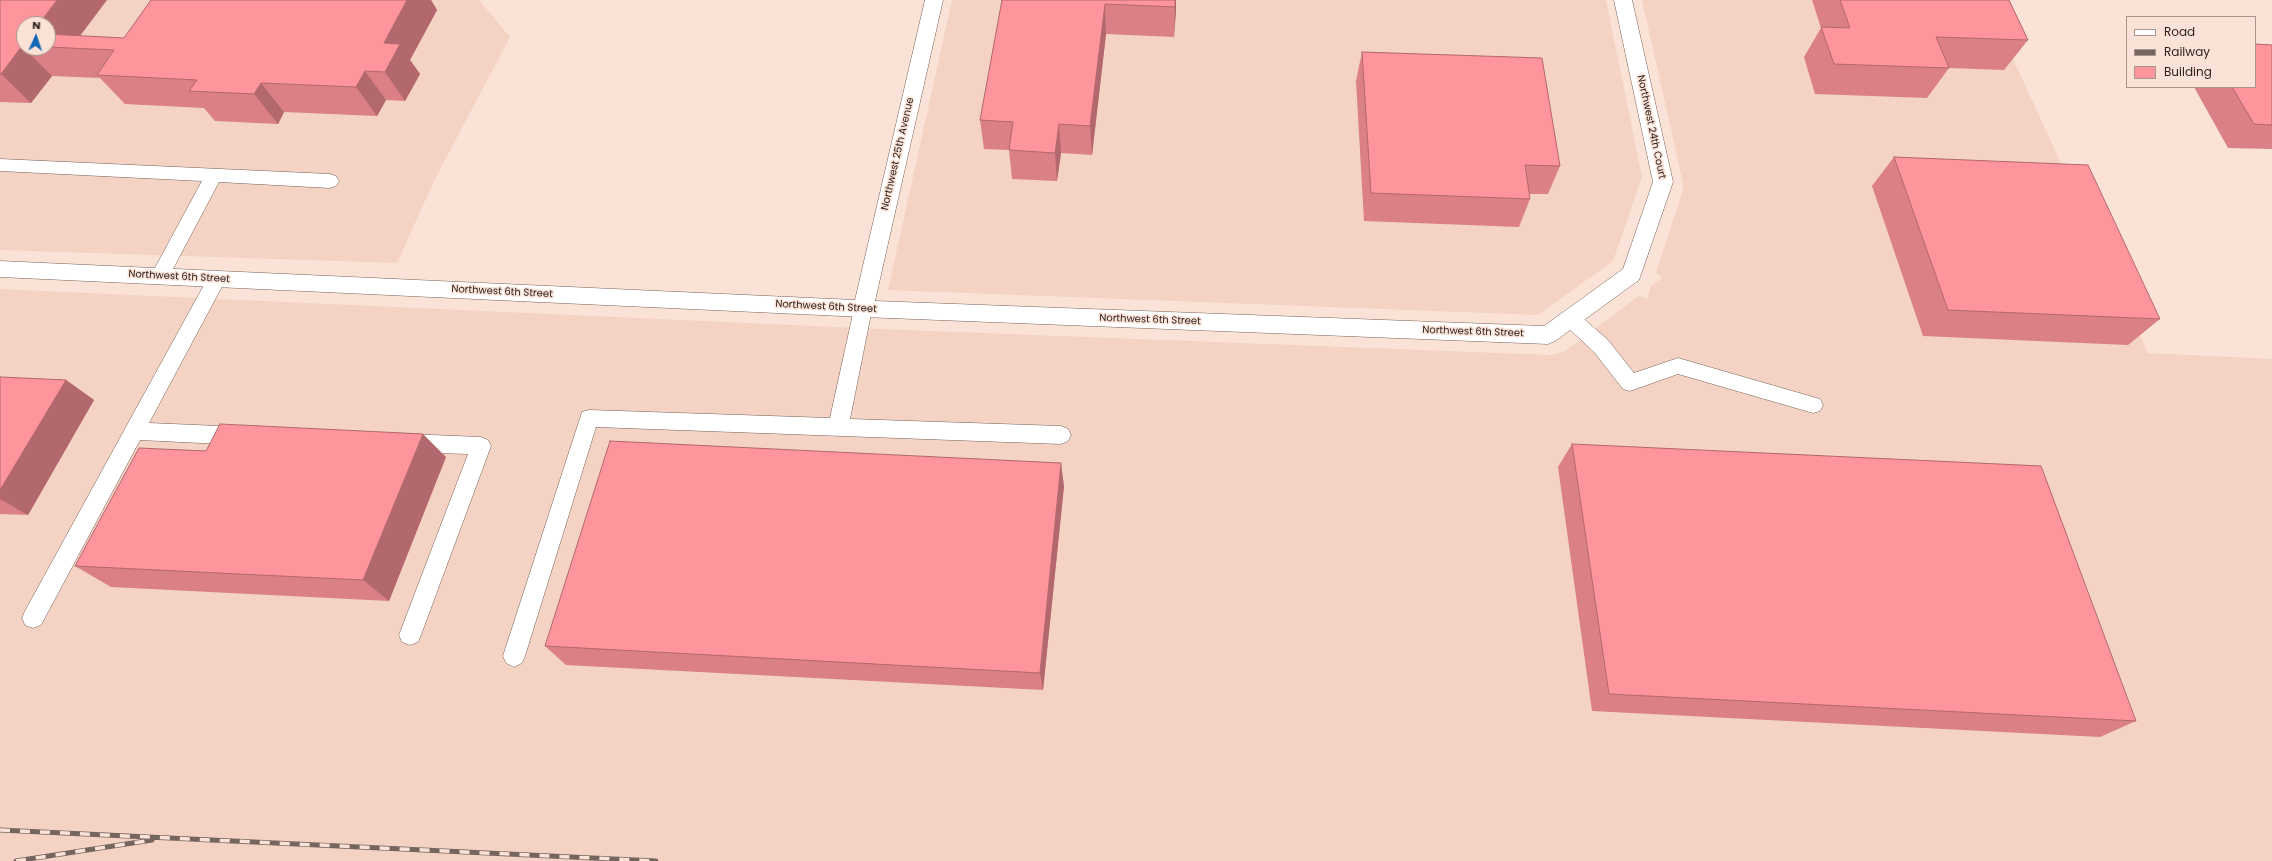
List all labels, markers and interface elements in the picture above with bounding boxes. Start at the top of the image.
north arrow [16,16,56,56]
legend [2126,16,2256,88]
text: N [32,17,41,33]
text: Road [2164,23,2195,40]
text: Railway [2164,43,2210,60]
text: Building [2164,63,2212,80]
street label: Northwest 24th Court [1634,74,1668,180]
street label: Northwest 25th Avenue [879,96,917,212]
street label: Northwest 6th Street [128,268,230,286]
street label: Northwest 6th Street [451,283,553,301]
street label: Northwest 6th Street [775,298,877,316]
street label: Northwest 6th Street [1099,312,1201,328]
street label: Northwest 6th Street [1422,324,1524,340]

